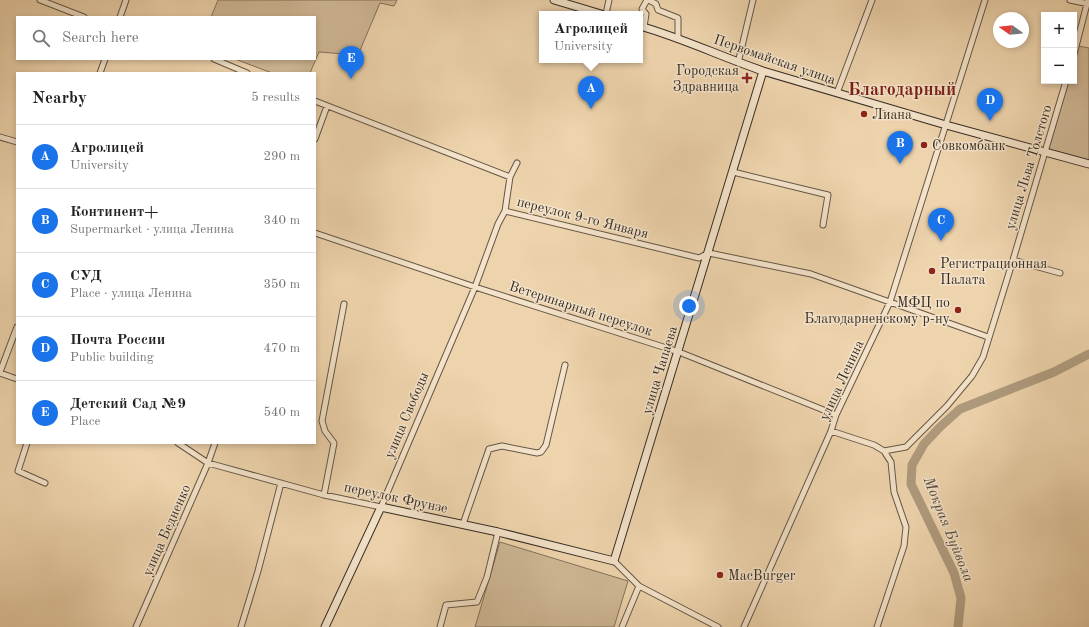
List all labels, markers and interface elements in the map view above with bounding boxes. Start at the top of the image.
popup [539,11,643,63]
north arrow [993,12,1029,48]
map controls [1041,12,1077,84]
button: + [1041,12,1077,48]
search box [16,16,316,60]
text: Агролицей [554,22,628,37]
icon: search [30,27,52,49]
text: Search here [62,31,139,46]
street label: Первомайская улица [712,32,838,87]
text: University [554,40,613,53]
pin: E [338,46,364,79]
button: − [1041,48,1077,84]
place label: Городская Здравница [673,64,739,94]
marker: Городская Здравница [742,73,752,83]
pin: A [578,76,604,109]
district label: Благодарный [848,81,956,99]
pin: D [977,88,1003,121]
text: Nearby [32,90,87,107]
text: 5 results [251,91,300,104]
street label: улица Льва Толстого [1003,103,1055,231]
place label: Лиана [872,108,912,122]
marker: Лиана [859,109,869,119]
pin: B [887,131,913,164]
place label: Совкомбанк [932,139,1006,153]
marker: Совкомбанк [919,140,929,150]
text: Агролицей [70,141,144,156]
text: A [40,150,50,163]
text: 290 m [263,150,300,163]
text: University [70,159,129,172]
street label: переулок 9-го Января [515,195,650,241]
text: Континент+ [70,205,158,220]
pin: C [928,208,954,241]
text: B [40,214,50,227]
text: 340 m [263,214,300,227]
text: Supermarket · улица Ленина [70,223,234,236]
place label: Регистрационная Палата [940,257,1047,287]
marker: Регистрационная Палата [927,266,937,276]
text: СУД [70,269,102,284]
text: C [41,278,49,291]
text: 350 m [263,278,300,291]
street label: Ветеринарный переулок [507,279,654,339]
text: Place · улица Ленина [70,287,192,300]
your location [679,296,699,316]
place label: МФЦ по Благодарненскому р-ну [804,296,951,326]
marker: МФЦ по Благодарненскому р-ну [953,305,963,315]
street label: улица Чапаева [640,324,680,416]
text: Почта России [70,333,165,348]
street label: улица Ленина [817,338,867,423]
text: D [40,342,50,355]
text: 470 m [263,342,300,355]
text: Public building [70,351,154,364]
street label: улица Свободы [382,370,431,461]
text: Детский Сад №9 [70,397,186,412]
text: E [41,406,49,419]
text: 540 m [263,406,300,419]
text: Place [70,415,100,428]
water label: Мокрая Буйвола [919,474,976,584]
street label: переулок Фрунзе [343,480,449,516]
street label: улица Бедненко [140,482,193,578]
place label: MacBurger [728,569,796,583]
marker: MacBurger [715,570,725,580]

